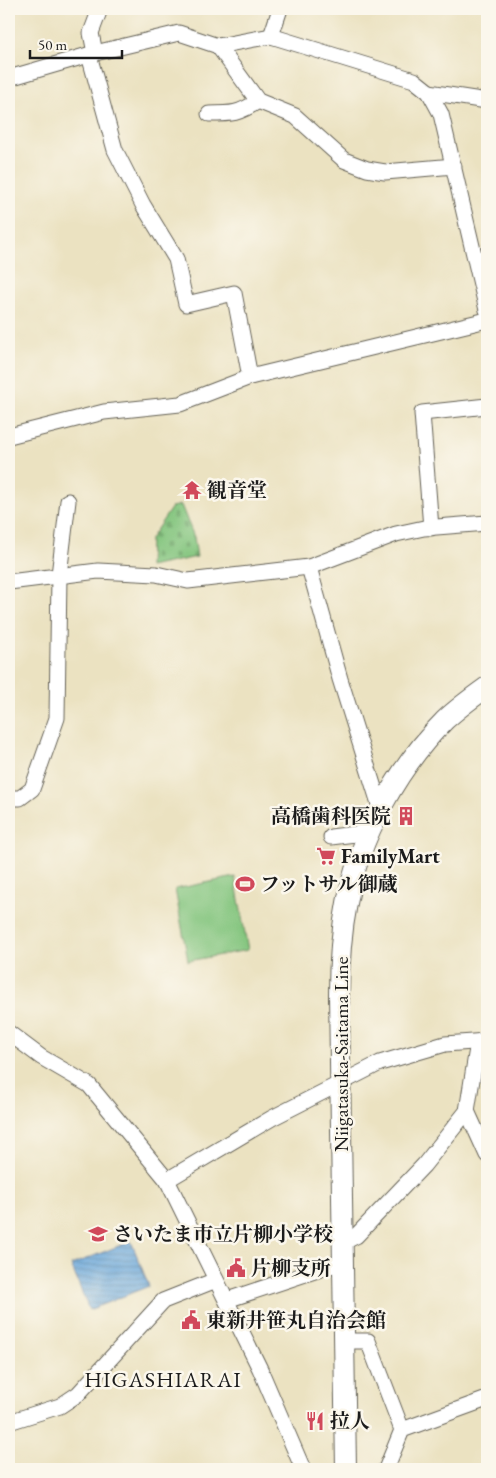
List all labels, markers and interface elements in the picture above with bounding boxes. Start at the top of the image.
scale bar [30,28,122,60]
text: 50 m [38,35,67,54]
place label: 観音堂 [207,477,267,503]
temple icon: 観音堂 [181,479,203,501]
place label: 高橋歯科医院 [271,803,391,829]
building icon: 高橋歯科医院 [395,805,417,827]
place label: FamilyMart [341,843,440,869]
supermarket icon: FamilyMart [315,845,337,867]
place label: フットサル御蔵 [260,871,398,897]
sports icon: フットサル御蔵 [234,873,256,895]
street label: Niigatasuka-Saitama Line [328,956,354,1152]
place label: さいたま市立片柳小学校 [113,1221,333,1247]
school or university icon: さいたま市立片柳小学校 [87,1223,109,1245]
place label: 片柳支所 [251,1255,331,1281]
public building icon: 片柳支所 [225,1257,247,1279]
place label: 東新井笹丸自治会館 [206,1307,386,1333]
public building icon: 東新井笹丸自治会館 [180,1309,202,1331]
district label: HIGASHIARAI [84,1365,242,1394]
place label: 拉人 [330,1408,370,1434]
restaurant icon: 拉人 [304,1410,326,1432]

